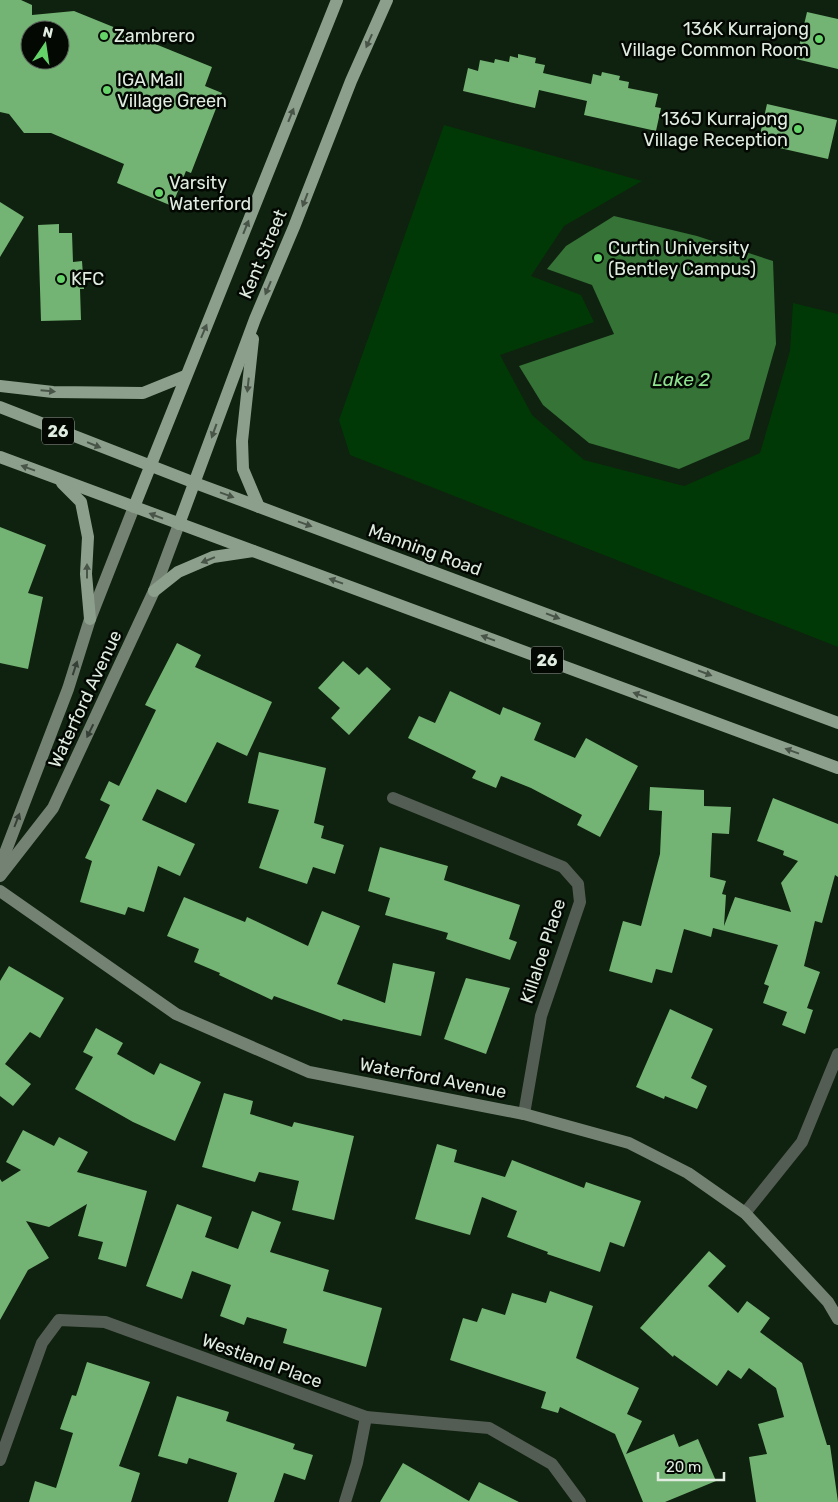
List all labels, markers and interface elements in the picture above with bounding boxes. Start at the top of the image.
place label: 136K Kurrajong Village Common Room [621,18,809,61]
north arrow [20,20,70,70]
text: N [41,23,55,42]
place label: Zambrero [114,25,195,47]
marker: Zambrero [98,30,110,42]
one-way arrow [365,33,374,48]
marker: 136K Kurrajong Village Common Room [813,33,825,45]
place label: IGA Mall Village Green [117,69,227,112]
marker: IGA Mall Village Green [101,84,113,96]
one-way arrow [287,107,295,122]
place label: 136J Kurrajong Village Reception [643,108,788,151]
marker: 136J Kurrajong Village Reception [792,123,804,135]
place label: Varsity Waterford [169,172,251,215]
marker: Varsity Waterford [153,187,165,199]
one-way arrow [301,193,308,208]
street label: Kent Street [234,206,292,302]
one-way arrow [243,220,251,234]
place label: Curtin University (Bentley Campus) [608,237,756,280]
marker: Curtin University (Bentley Campus) [592,252,604,264]
place label: KFC [71,268,104,290]
marker: KFC [55,273,67,285]
one-way arrow [264,281,272,295]
one-way arrow [200,324,208,338]
water label: Lake 2 [652,368,711,391]
one-way arrow [244,378,252,394]
one-way arrow [41,387,57,395]
road number: 26 [42,418,74,444]
one-way arrow [210,424,218,439]
one-way arrow [87,441,102,449]
one-way arrow [21,463,36,471]
one-way arrow [220,491,235,499]
one-way arrow [149,512,164,519]
street label: Manning Road [365,519,485,581]
one-way arrow [297,521,312,528]
one-way arrow [200,556,215,564]
one-way arrow [82,563,90,579]
one-way arrow [328,577,343,584]
one-way arrow [546,612,561,620]
street label: Waterford Avenue [43,627,127,771]
one-way arrow [480,634,495,642]
road number: 26 [531,646,563,674]
one-way arrow [72,661,79,676]
one-way arrow [698,669,713,677]
one-way arrow [633,690,647,698]
one-way arrow [86,724,94,738]
one-way arrow [785,747,800,754]
one-way arrow [13,812,21,827]
street label: Killaloe Place [516,896,570,1006]
street label: Waterford Avenue [358,1053,508,1103]
street label: Westland Place [199,1329,325,1393]
scale bar [658,1450,724,1482]
text: 20 m [666,1458,701,1476]

